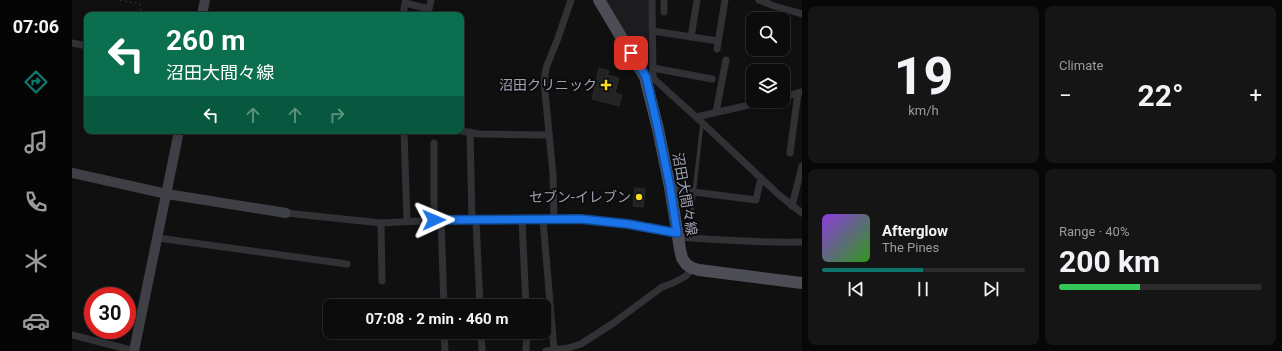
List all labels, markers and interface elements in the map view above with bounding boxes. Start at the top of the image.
map controls [746,12,790,108]
button: search [746,12,790,56]
text: 07:06 [13,16,59,37]
text: 260 m [166,24,245,57]
icon: left [100,28,152,80]
pin [614,36,648,70]
icon: arrive [620,42,642,64]
text: 19 [894,46,953,107]
text: Climate [1059,58,1103,73]
text: 沼田大間々線 [166,62,274,83]
button: layers [746,64,790,108]
icon: directions [22,68,50,96]
place label: 沼田クリニック [499,77,597,93]
text: 22° [1137,78,1184,113]
marker: 沼田クリニック [600,79,612,91]
text: − [1059,83,1072,108]
text: + [1250,83,1262,108]
text: km/h [908,103,939,118]
icon: left [200,104,222,126]
icon: ahead [242,104,264,126]
icon: ahead [284,104,306,126]
icon: right [326,104,348,126]
icon: music [22,128,50,156]
street label: 沼田大間々線 [670,151,700,237]
icon: phone [22,188,50,216]
place label: セブン-イレブン [529,189,631,205]
marker: セブン-イレブン [634,192,644,202]
position arrow [413,199,455,241]
text: Afterglow [882,222,948,240]
text: Range · 40% [1059,224,1129,239]
text: The Pines [882,240,939,255]
text: 200 km [1059,244,1160,279]
icon: climate [22,247,50,275]
icon: previous [845,278,867,300]
icon: pause [912,278,934,300]
icon: next [980,278,1002,300]
speed limit sign: 30 [84,287,136,339]
icon: car [22,307,50,335]
text: 07:08 · 2 min · 460 m [366,310,508,328]

